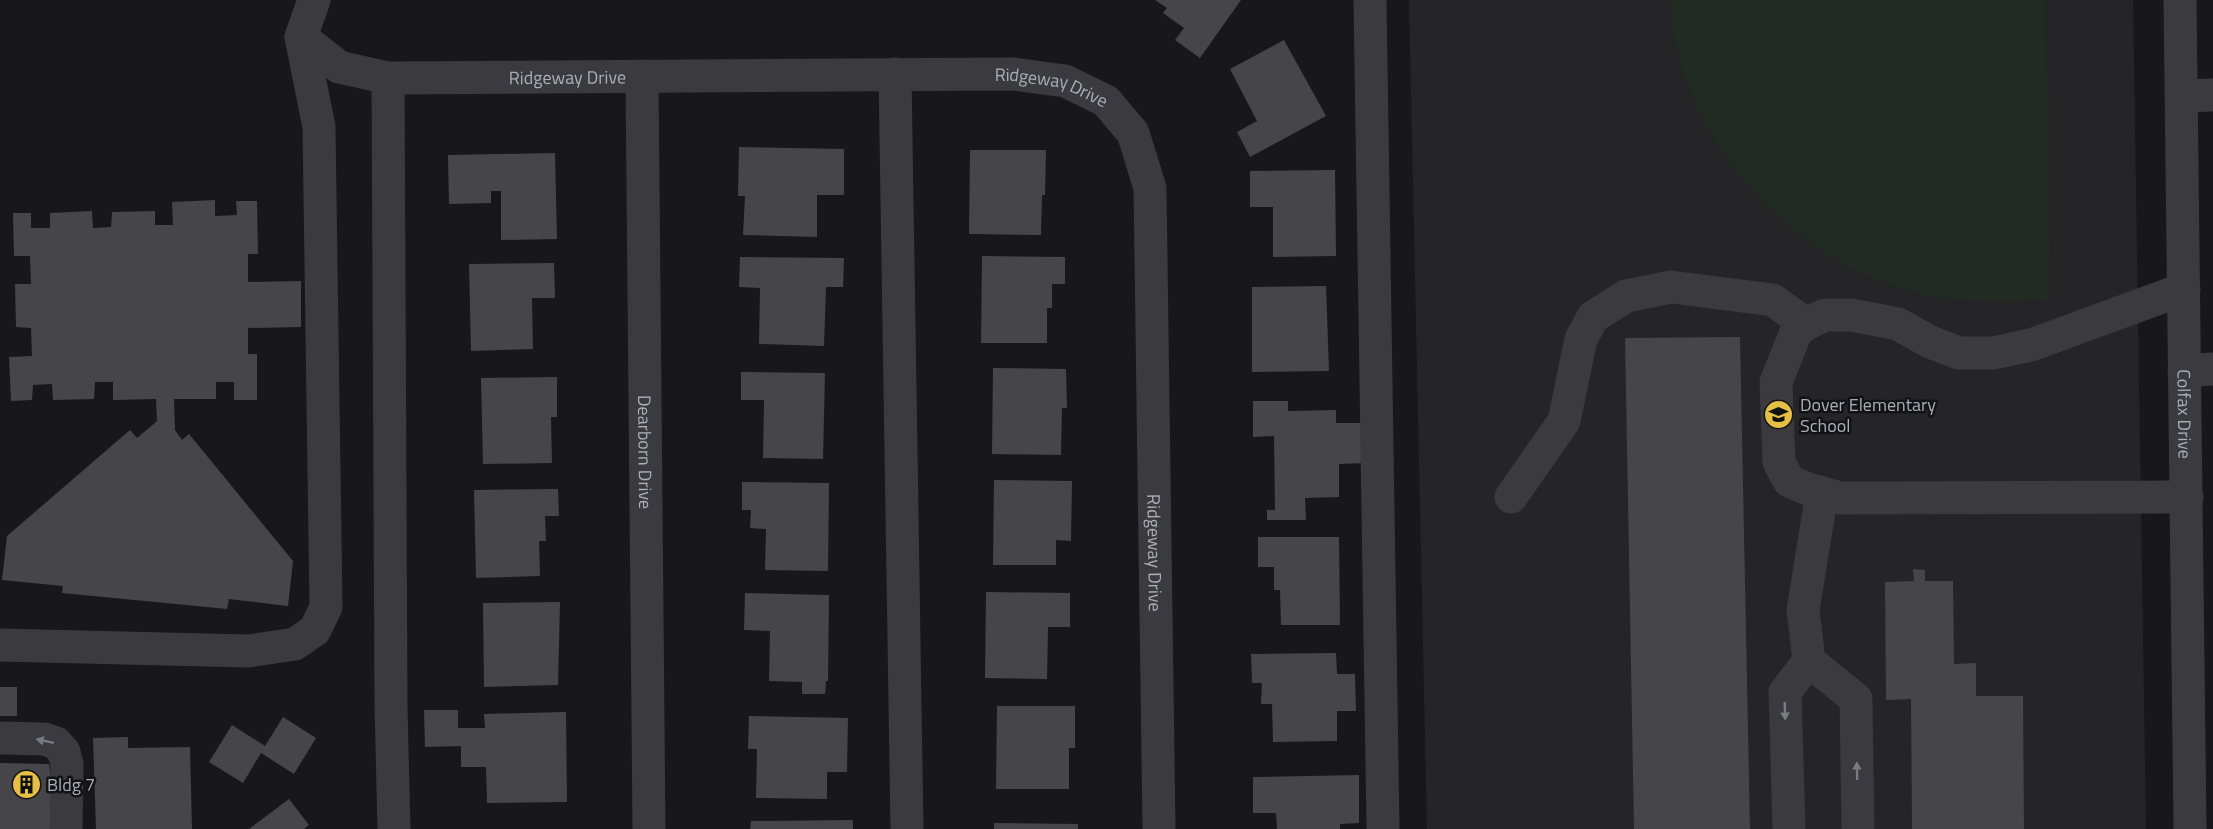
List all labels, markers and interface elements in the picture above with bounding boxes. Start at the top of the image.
street label: Ridgeway Drive [995,60,1113,114]
street label: Ridgeway Drive [509,63,626,91]
street label: Colfax Drive [2171,369,2199,459]
place label: Dover Elementary School [1800,391,1936,439]
street label: Dearborn Drive [631,395,660,509]
school or university icon: Dover Elementary School [1763,398,1795,430]
street label: Ridgeway Drive [1141,494,1169,612]
one-way arrow [1781,702,1790,721]
one-way arrow [35,736,54,745]
one-way arrow [1852,761,1862,780]
building icon: Bldg 7 [10,768,42,800]
place label: Bldg 7 [47,771,95,798]

